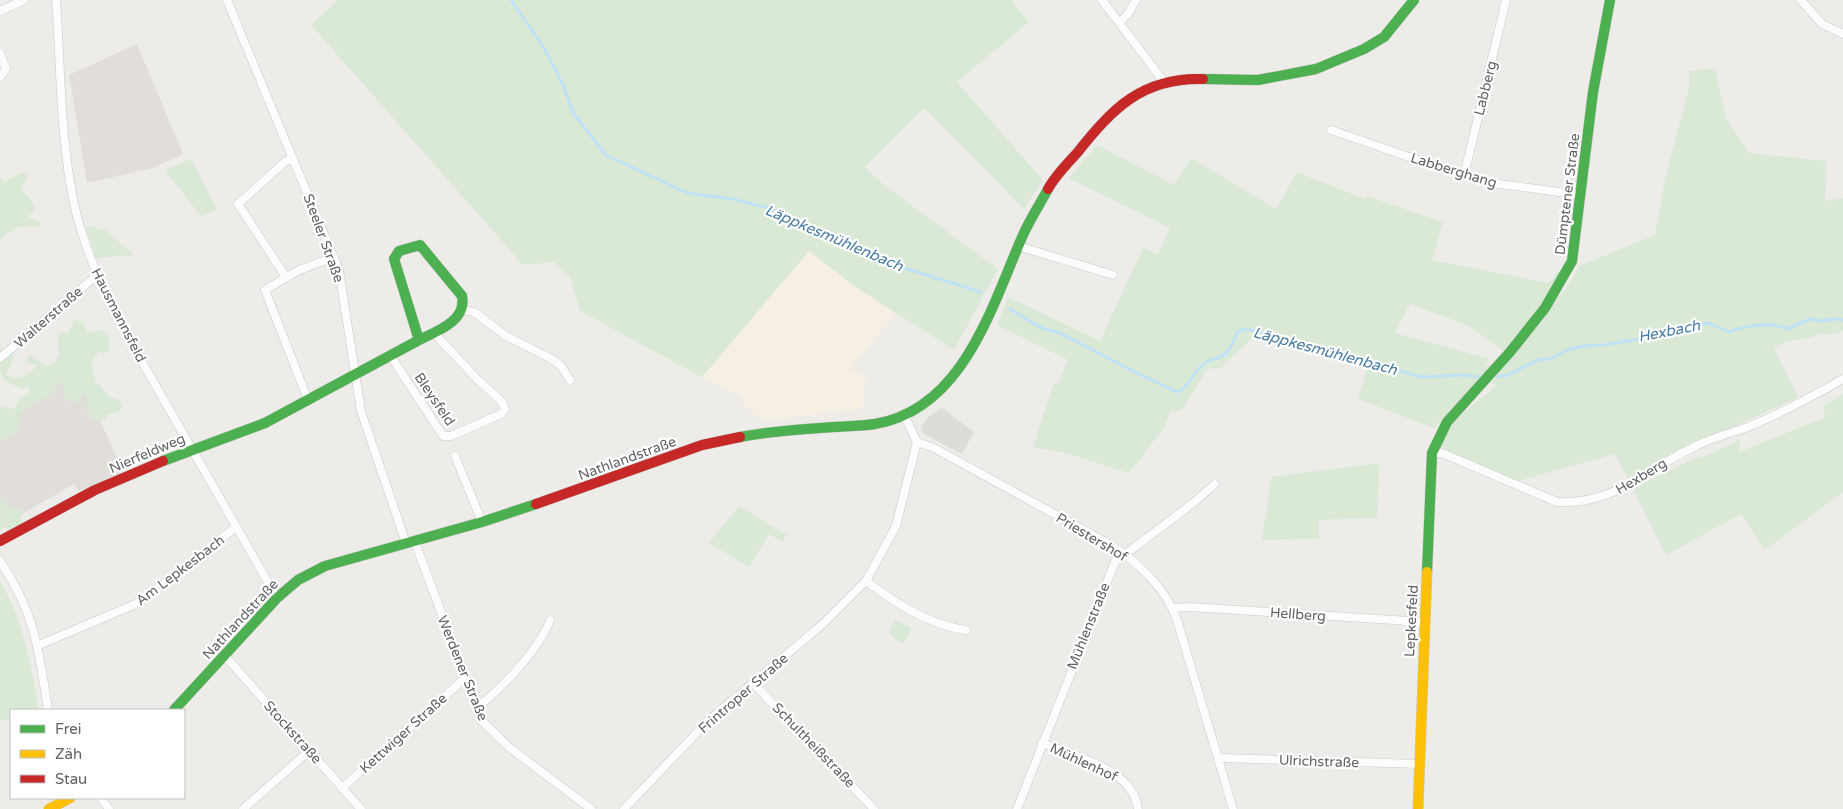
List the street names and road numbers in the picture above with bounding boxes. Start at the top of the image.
street label: Labberg [1471,59,1500,117]
street label: Dümptener Straße [1552,132,1583,256]
street label: Labberghang [1409,149,1499,192]
street label: Steeler Straße [300,191,347,285]
street label: Hausmannsfeld [88,265,150,365]
street label: Walterstraße [11,283,86,352]
street label: Bleysfeld [411,369,459,429]
street label: Nierfeldweg [107,430,188,477]
street label: Nathlandstraße [576,433,679,484]
street label: Hexberg [1613,455,1670,498]
street label: Priestershof [1053,509,1131,566]
street label: Am Lepkesbach [133,532,228,609]
street label: Nathlandstraße [199,576,282,663]
street label: Mühlenstraße [1063,580,1114,672]
street label: Lepkesfeld [1401,585,1422,657]
street label: Hellberg [1269,604,1326,625]
street label: Werdener Straße [434,613,491,723]
street label: Frintroper Straße [695,650,792,737]
street label: Kettwiger Straße [356,690,451,777]
street label: Stockstraße [260,697,325,767]
street label: Schultheißstraße [769,699,859,792]
street label: Mühlenhof [1047,739,1121,786]
street label: Ulrichstraße [1278,752,1360,771]

